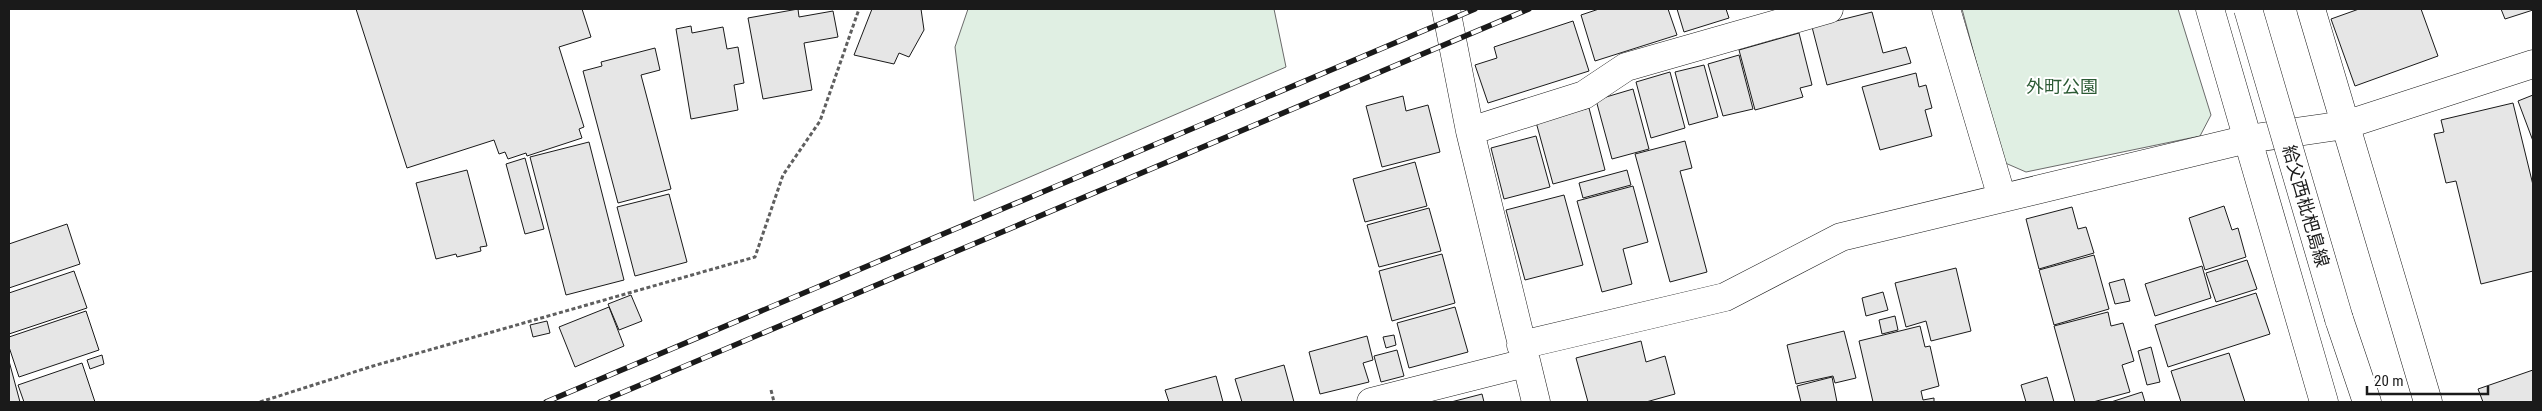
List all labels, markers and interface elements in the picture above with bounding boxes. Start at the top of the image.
park label: 外町公園 [2026,76,2098,97]
street label: 給父西枇杷島線 [2279,143,2333,269]
scale bar [2367,364,2488,396]
text: 20 m [2374,372,2404,390]

